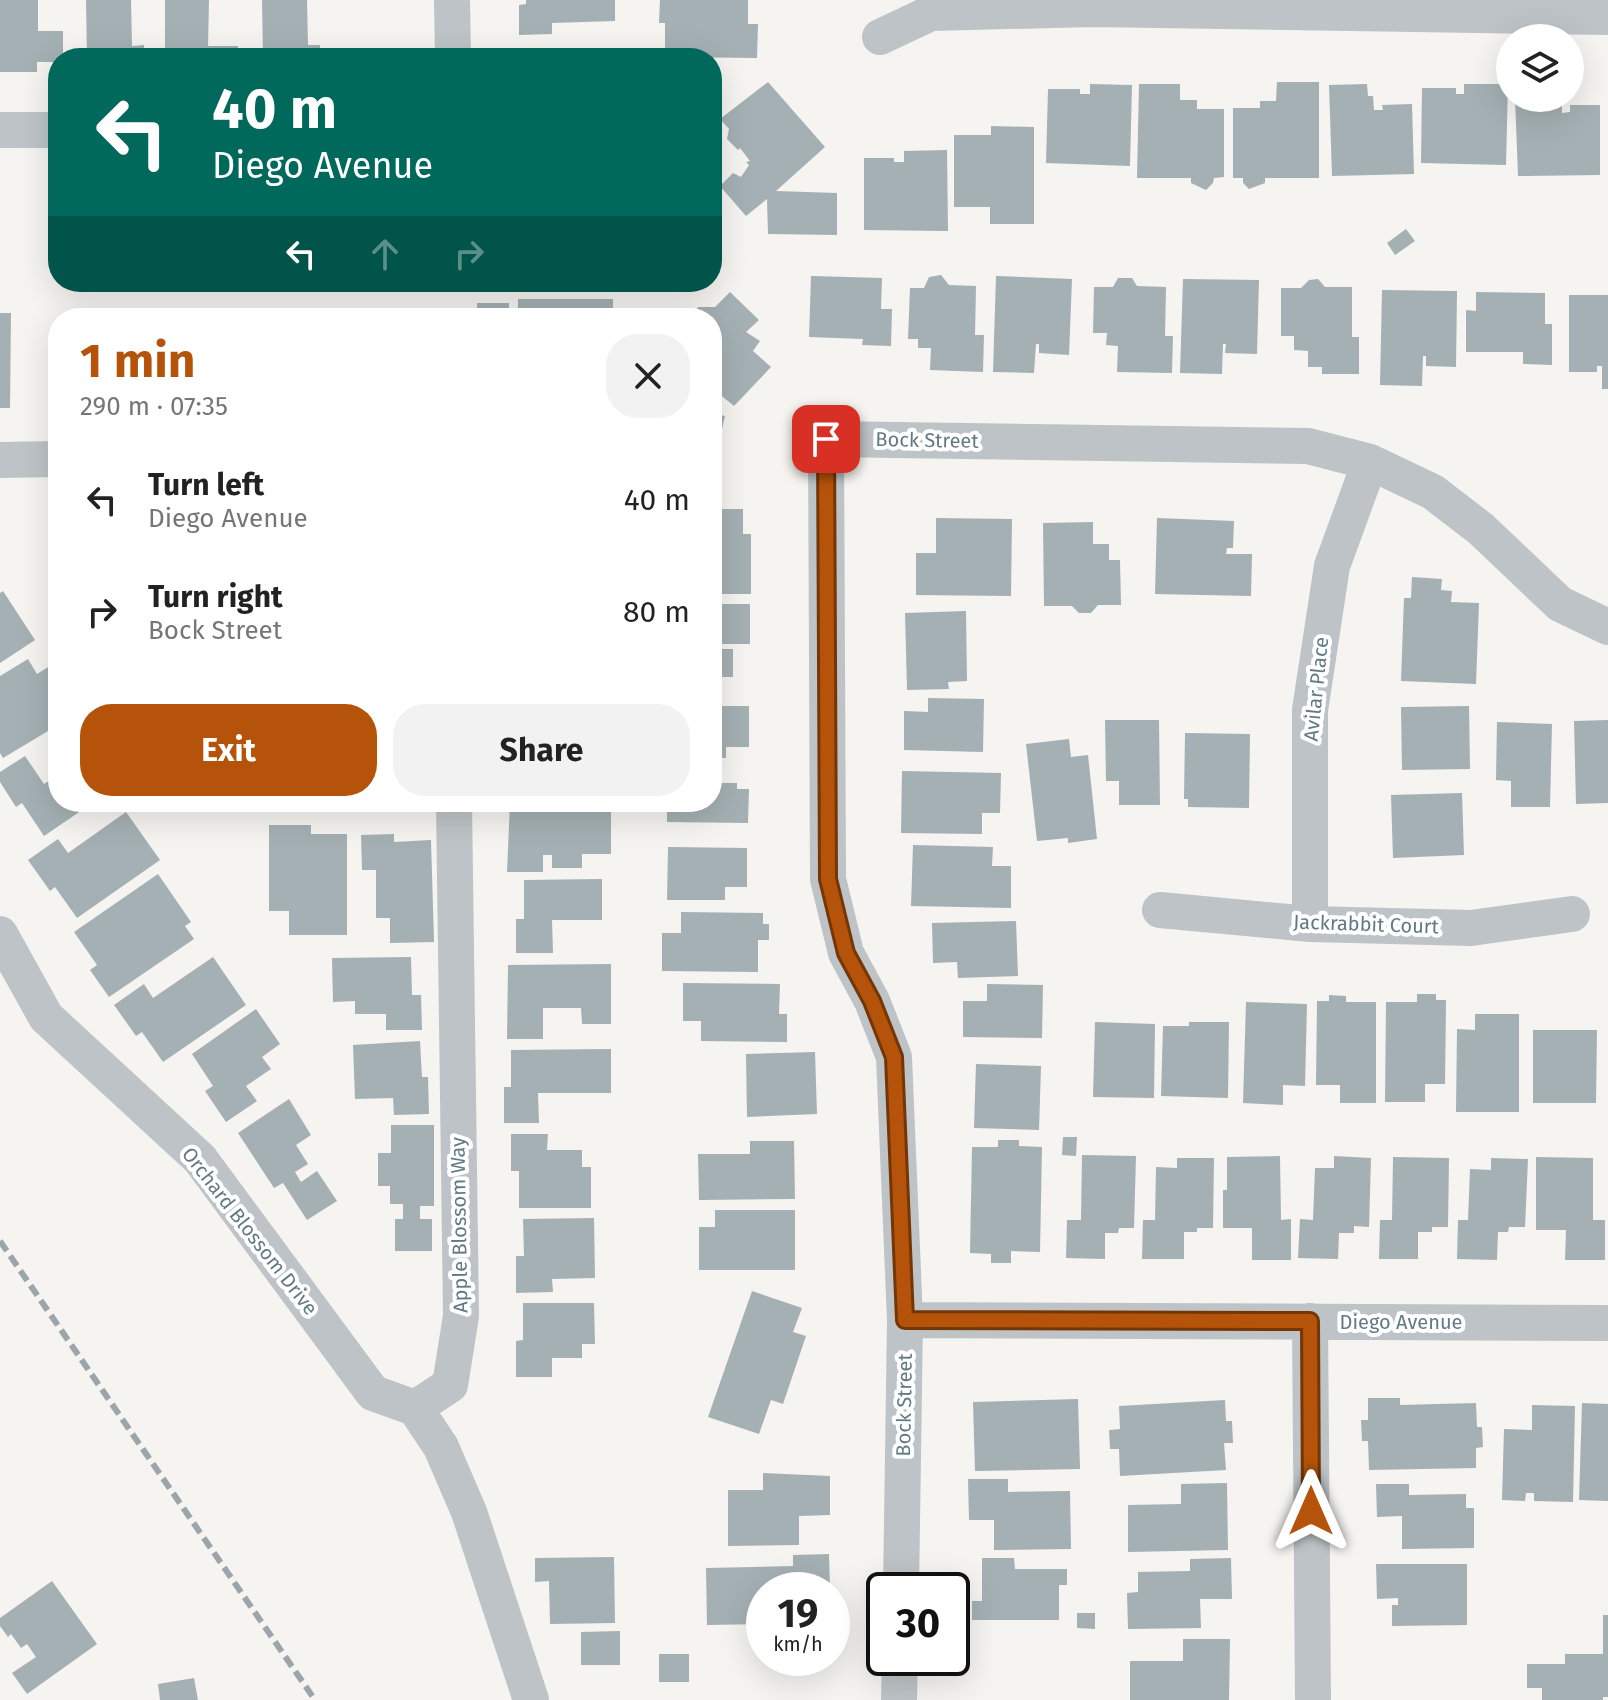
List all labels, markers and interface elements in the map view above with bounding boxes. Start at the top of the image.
map controls [1496,24,1584,112]
button: layers [1496,24,1584,112]
text: 40 m [212,76,337,143]
icon: left [80,80,184,184]
text: Diego Avenue [212,144,433,188]
icon: left [279,232,323,276]
icon: ahead [363,232,407,276]
icon: right [447,232,491,276]
text: 1 min [80,332,195,390]
button: close [606,334,690,418]
text: 290 m · 07:35 [80,391,228,422]
pin [792,405,860,473]
icon: arrive [804,417,848,461]
street label: Bock Street [875,427,980,453]
text: Turn left [148,467,264,503]
icon: left [80,478,124,522]
text: 40 m [624,482,690,518]
text: Diego Avenue [148,503,308,534]
text: Turn right [148,579,283,615]
icon: right [80,590,124,634]
text: 80 m [623,594,690,630]
text: Bock Street [148,615,282,646]
street label: Avilar Place [1299,636,1333,742]
button: Exit [80,704,377,796]
button: Share [393,704,690,796]
street label: Jackrabbit Court [1293,909,1440,939]
street label: Apple Blossom Way [445,1137,473,1313]
street label: Orchard Blossom Drive [177,1142,323,1320]
street label: Diego Avenue [1340,1310,1462,1334]
street label: Bock Street [891,1352,917,1457]
position arrow [1269,1469,1353,1553]
speed limit sign: 30 [866,1572,970,1676]
text: 19 [778,1590,818,1638]
text: km/h [773,1632,823,1656]

